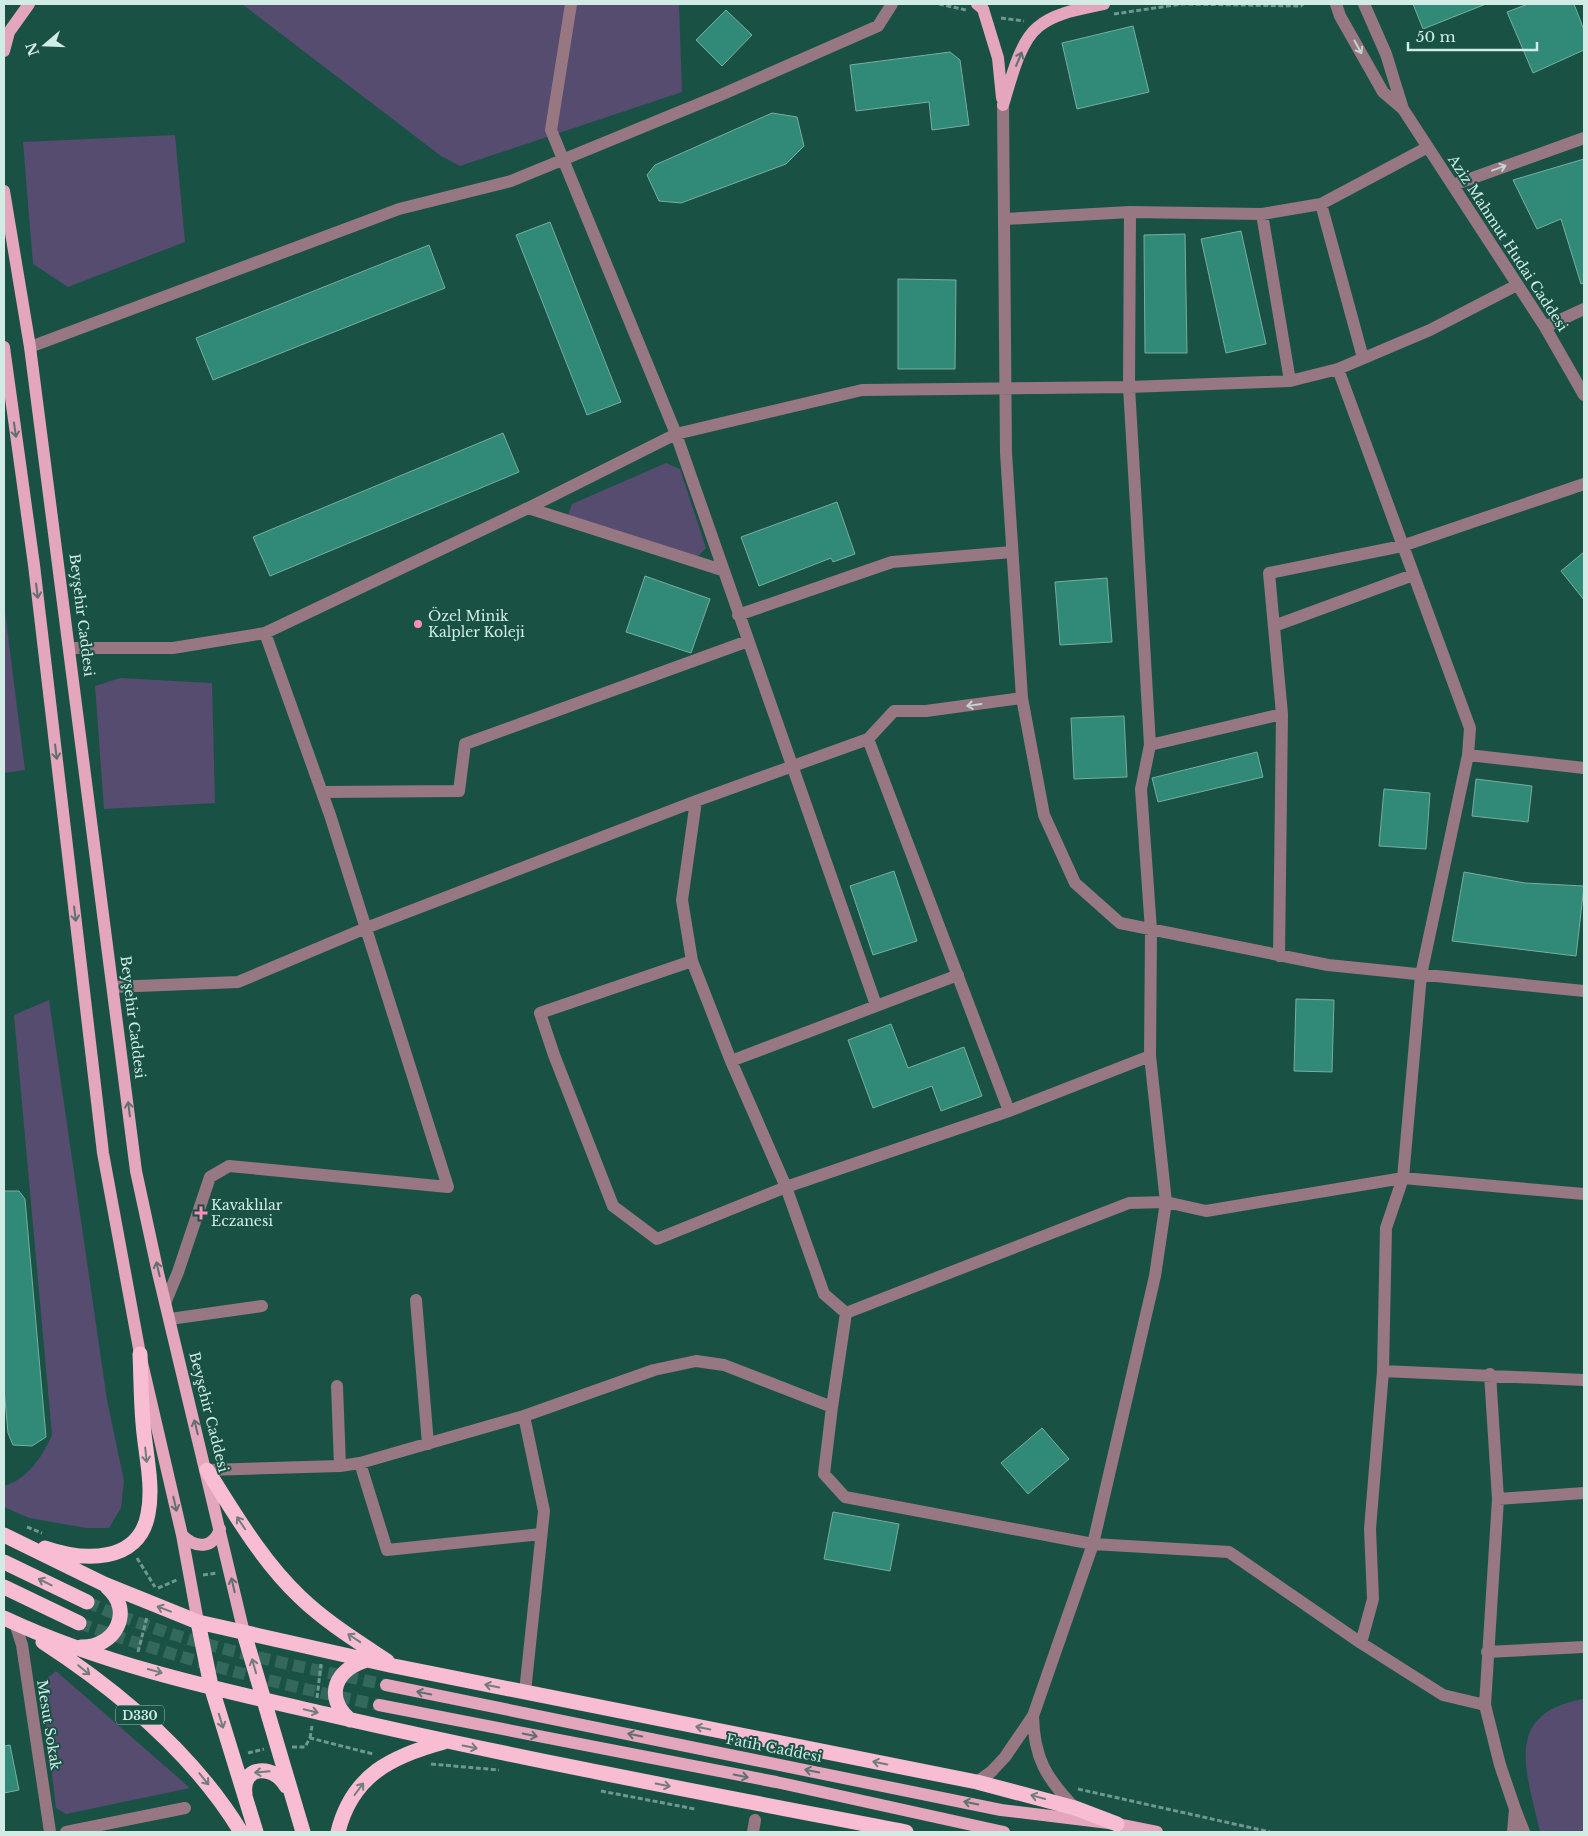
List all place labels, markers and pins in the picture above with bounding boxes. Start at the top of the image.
place label: Özel Minik Kalpler Koleji [428,606,525,641]
marker: Özel Minik Kalpler Koleji [412,618,424,630]
place label: Kavaklılar Eczanesi [211,1196,283,1230]
marker: Kavaklılar Eczanesi [195,1207,207,1219]

